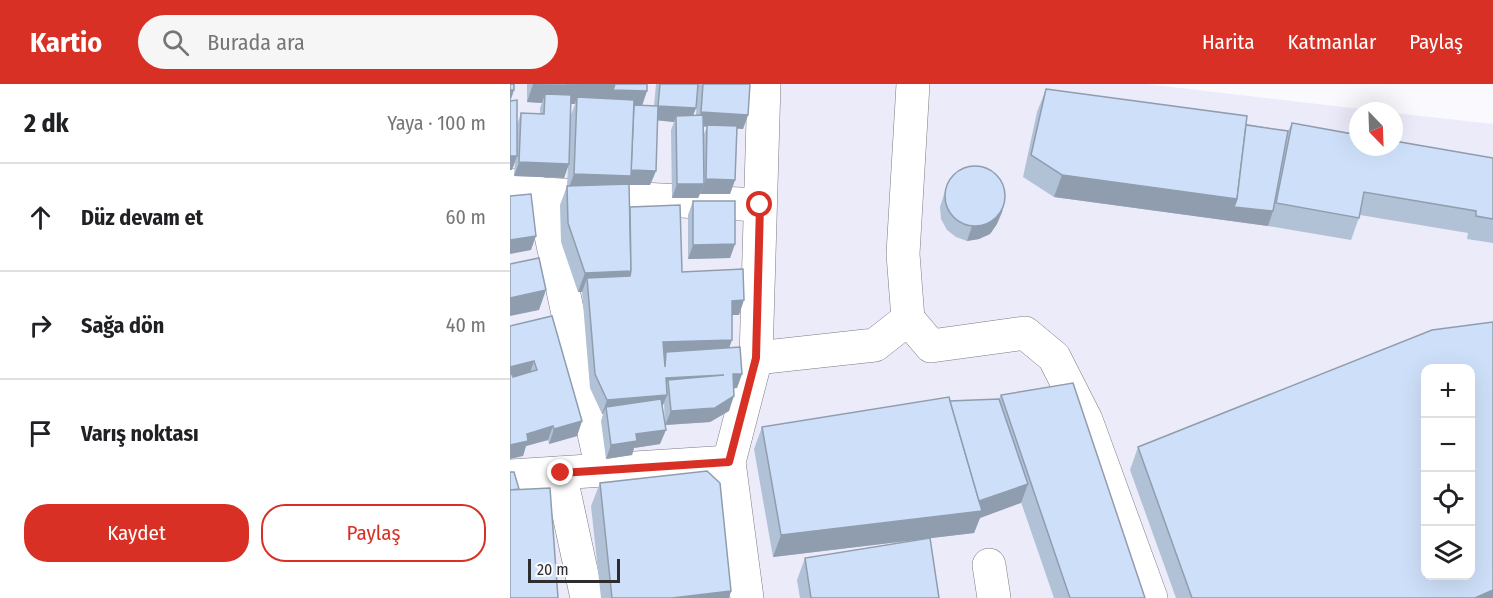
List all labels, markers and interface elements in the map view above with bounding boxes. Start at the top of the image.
search box [138,15,558,69]
text: Kartio [30,26,102,59]
icon: search [159,26,192,59]
text: Burada ara [207,29,305,56]
text: Harita [1202,29,1255,55]
text: Katmanlar [1288,29,1376,55]
text: Paylaş [1409,29,1463,55]
north arrow [1349,102,1403,156]
text: 2 dk [24,108,69,139]
text: Yaya · 100 m [387,111,486,135]
route start [746,191,772,217]
icon: ahead [24,201,57,234]
text: Düz devam et [81,204,203,231]
text: 60 m [446,205,486,229]
icon: right [24,309,57,342]
text: Sağa dön [81,312,164,339]
text: 40 m [446,313,486,337]
map controls [1421,364,1475,580]
button: + [1421,364,1475,418]
icon: arrive [24,417,57,450]
button: − [1421,418,1475,472]
text: Varış noktası [81,420,199,447]
route end [547,459,573,485]
button: locate [1421,472,1475,526]
button: Kaydet [24,504,249,562]
button: Paylaş [261,504,486,562]
button: layers [1421,526,1475,580]
scale bar [528,556,620,584]
text: 20 m [537,560,568,579]

